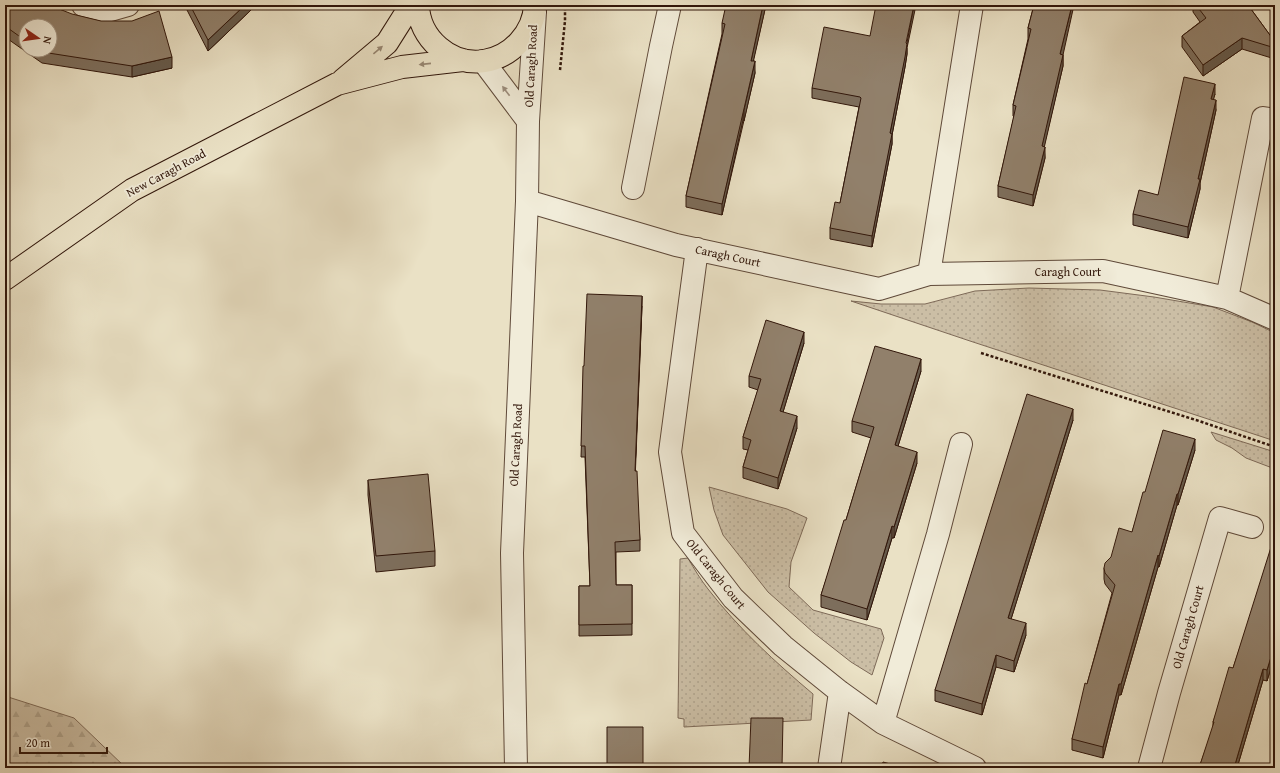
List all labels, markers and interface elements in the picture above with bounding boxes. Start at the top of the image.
north arrow [18,18,58,58]
street label: Old Caragh Road [520,24,541,108]
text: N [39,35,56,46]
one-way arrow [373,46,383,55]
one-way arrow [419,61,431,68]
one-way arrow [501,86,510,97]
street label: New Caragh Road [123,144,209,201]
street label: Caragh Court [694,240,763,271]
street label: Caragh Court [1035,263,1102,280]
street label: Old Caragh Road [505,403,526,487]
street label: Old Caragh Court [683,535,751,613]
street label: Old Caragh Court [1167,582,1208,671]
scale bar [20,729,107,755]
text: 20 m [26,734,50,751]

